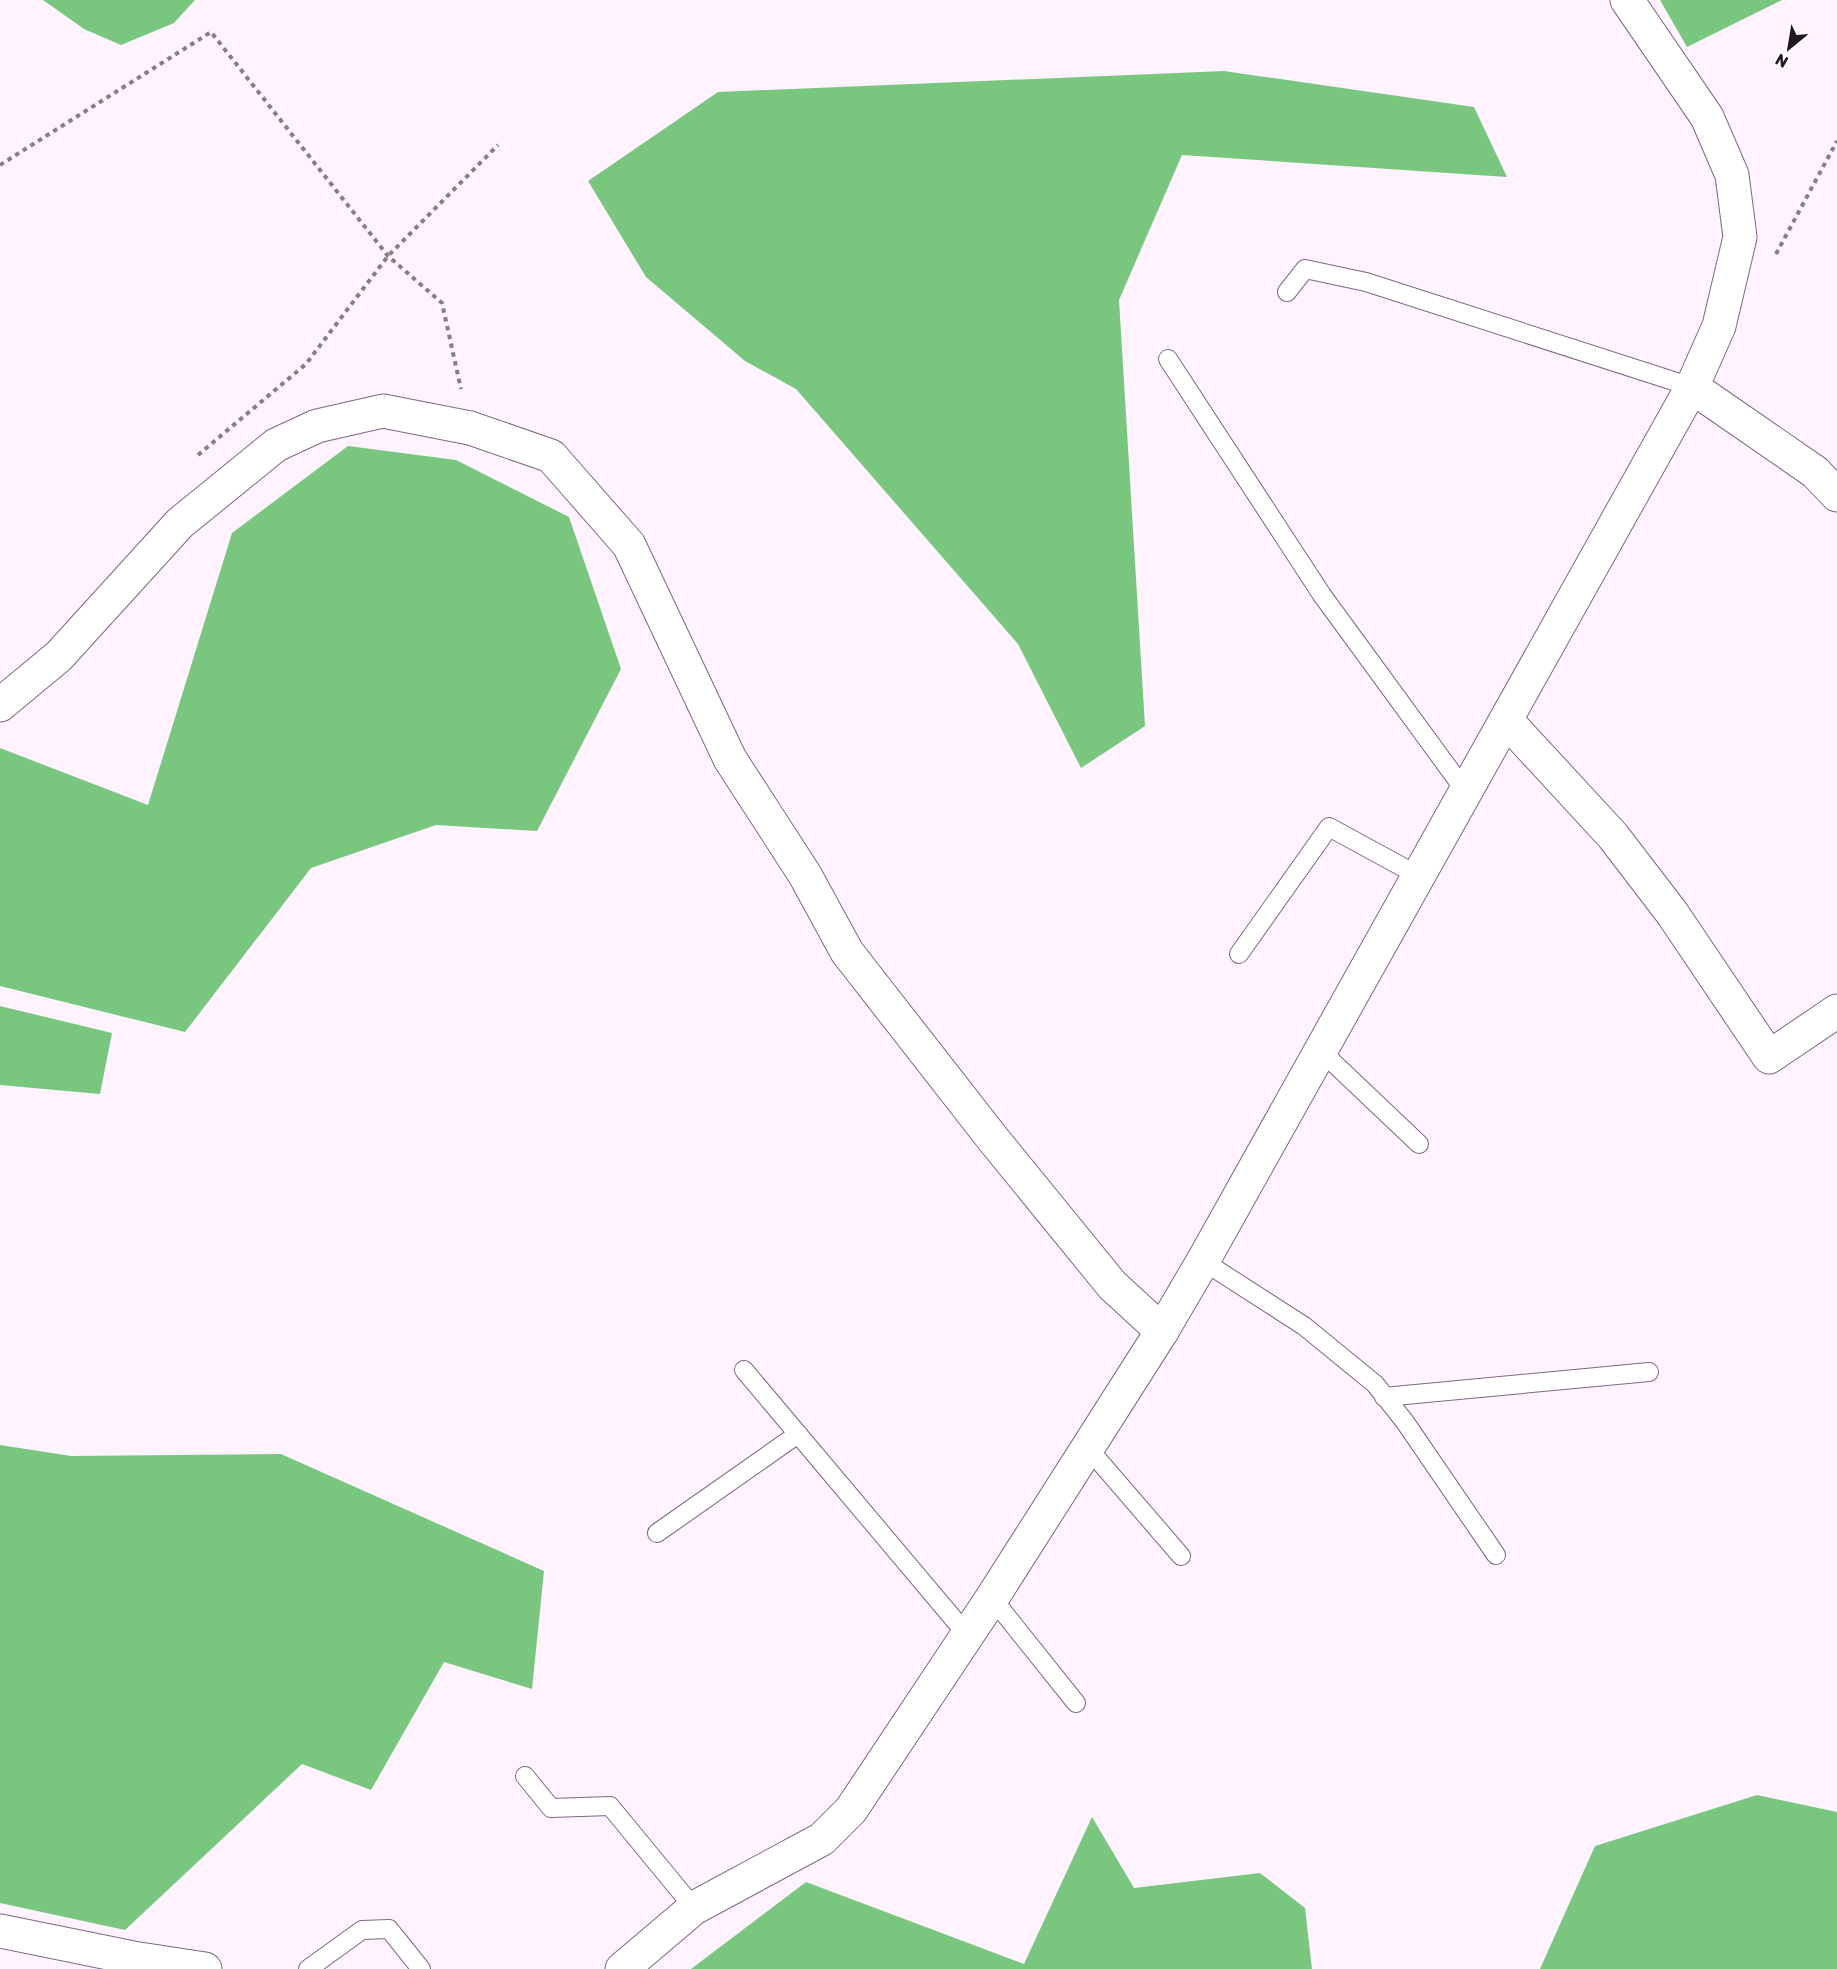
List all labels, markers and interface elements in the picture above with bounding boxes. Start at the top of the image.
north arrow [1759,18,1819,78]
text: N [1772,49,1791,72]

